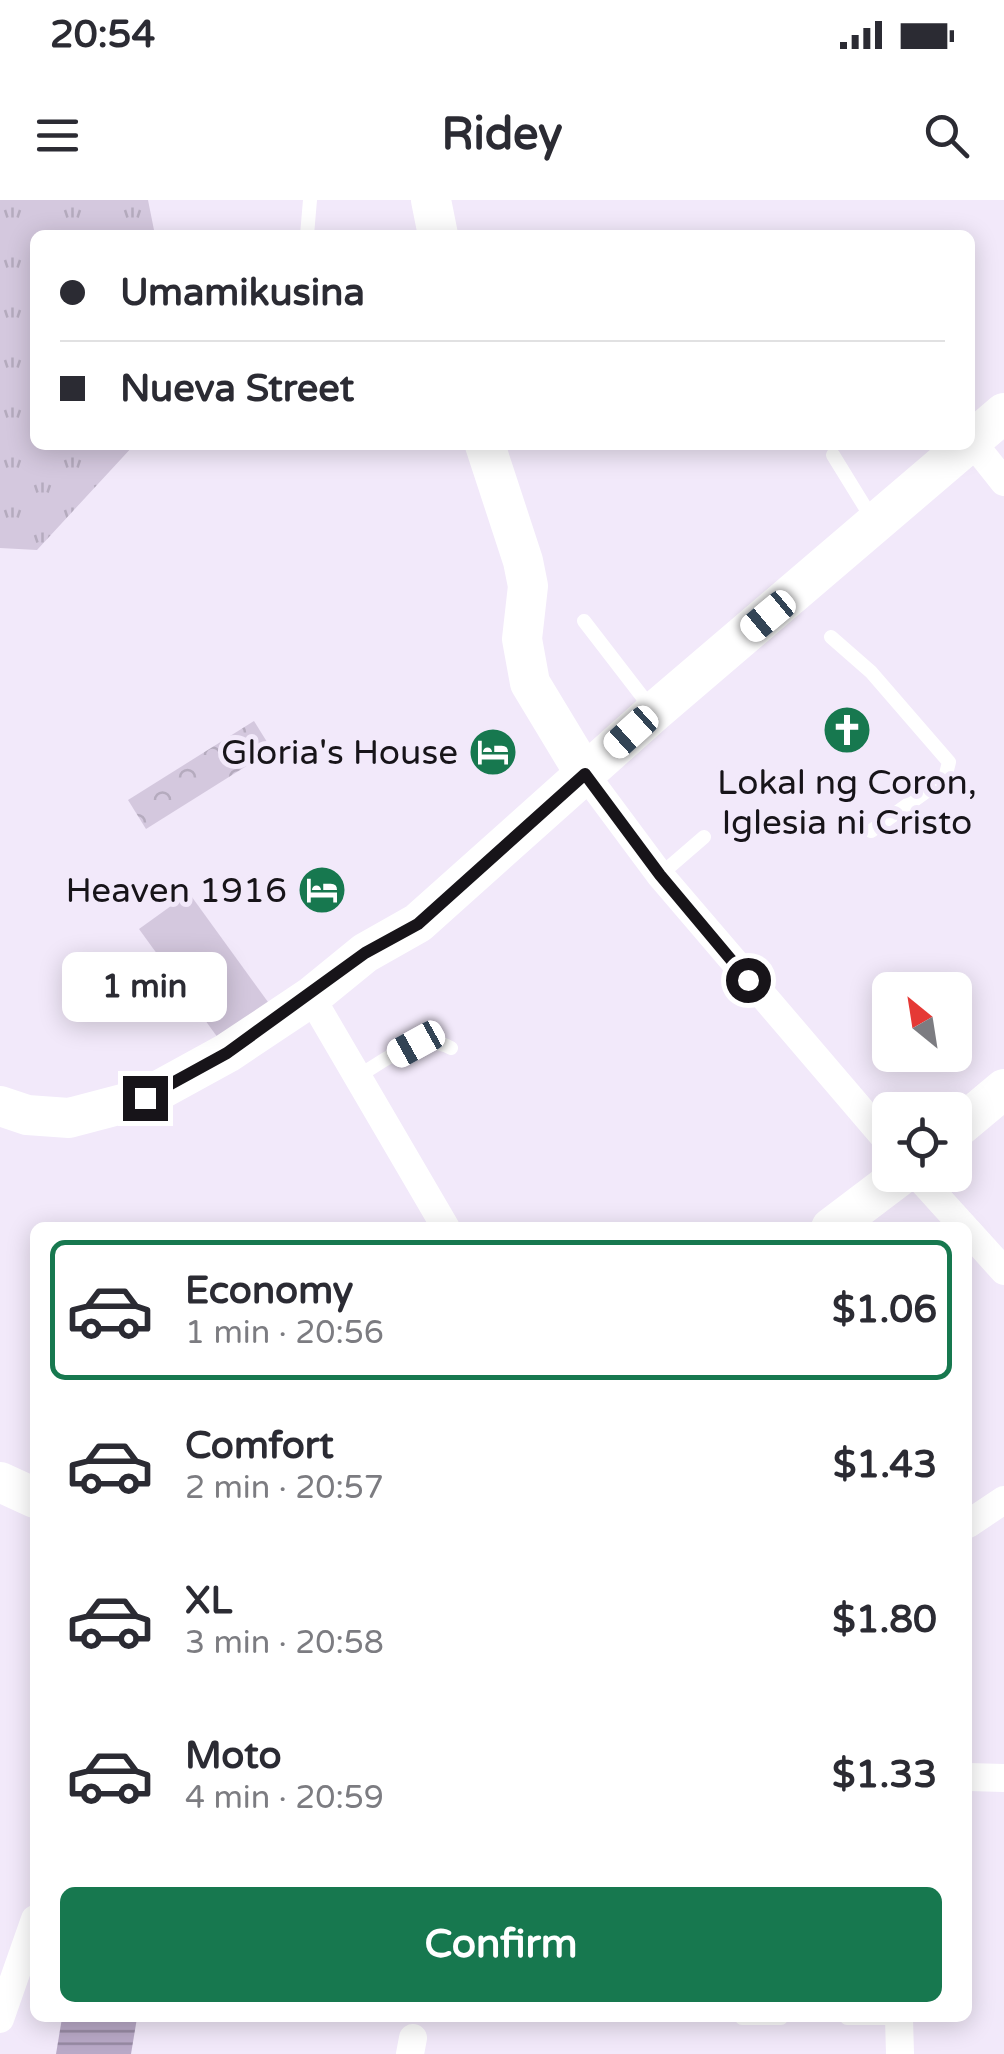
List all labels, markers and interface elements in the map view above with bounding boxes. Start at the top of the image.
text: 20:54 [50,12,155,58]
icon: menu [30,108,85,163]
text: Ridey [441,108,563,162]
icon: search [919,108,974,163]
text: Umamikusina [120,270,365,316]
text: Nueva Street [120,366,354,412]
car [735,585,801,647]
car [599,701,663,763]
church icon: Lokal ng Coron, Iglesia ni Cristo [821,704,873,756]
hotel icon: Gloria's House [467,726,519,778]
place label: Gloria's House [221,732,458,774]
place label: Lokal ng Coron, Iglesia ni Cristo [717,762,977,844]
hotel icon: Heaven 1916 [296,864,348,916]
place label: Heaven 1916 [65,870,287,912]
callout: 1 min [62,953,228,1023]
route start [726,958,771,1003]
text: 1 min [102,968,187,1006]
north arrow [872,972,972,1072]
map controls [872,972,972,1192]
car [382,1016,450,1072]
route end [123,1076,168,1121]
button: locate [872,1092,972,1192]
icon: car [65,1265,155,1355]
text: Economy [185,1268,353,1314]
text: $1.06 [832,1287,937,1333]
text: 1 min · 20:56 [185,1314,384,1352]
icon: car [65,1420,155,1510]
text: Comfort [185,1423,334,1469]
text: $1.43 [833,1442,937,1488]
text: 2 min · 20:57 [185,1469,384,1507]
icon: car [65,1575,155,1665]
text: XL [185,1578,232,1624]
text: $1.80 [832,1597,937,1643]
text: 3 min · 20:58 [185,1624,384,1662]
icon: car [65,1730,155,1820]
text: Moto [185,1733,281,1779]
text: $1.33 [832,1752,937,1798]
text: 4 min · 20:59 [185,1779,384,1817]
button: Confirm [60,1887,942,2002]

